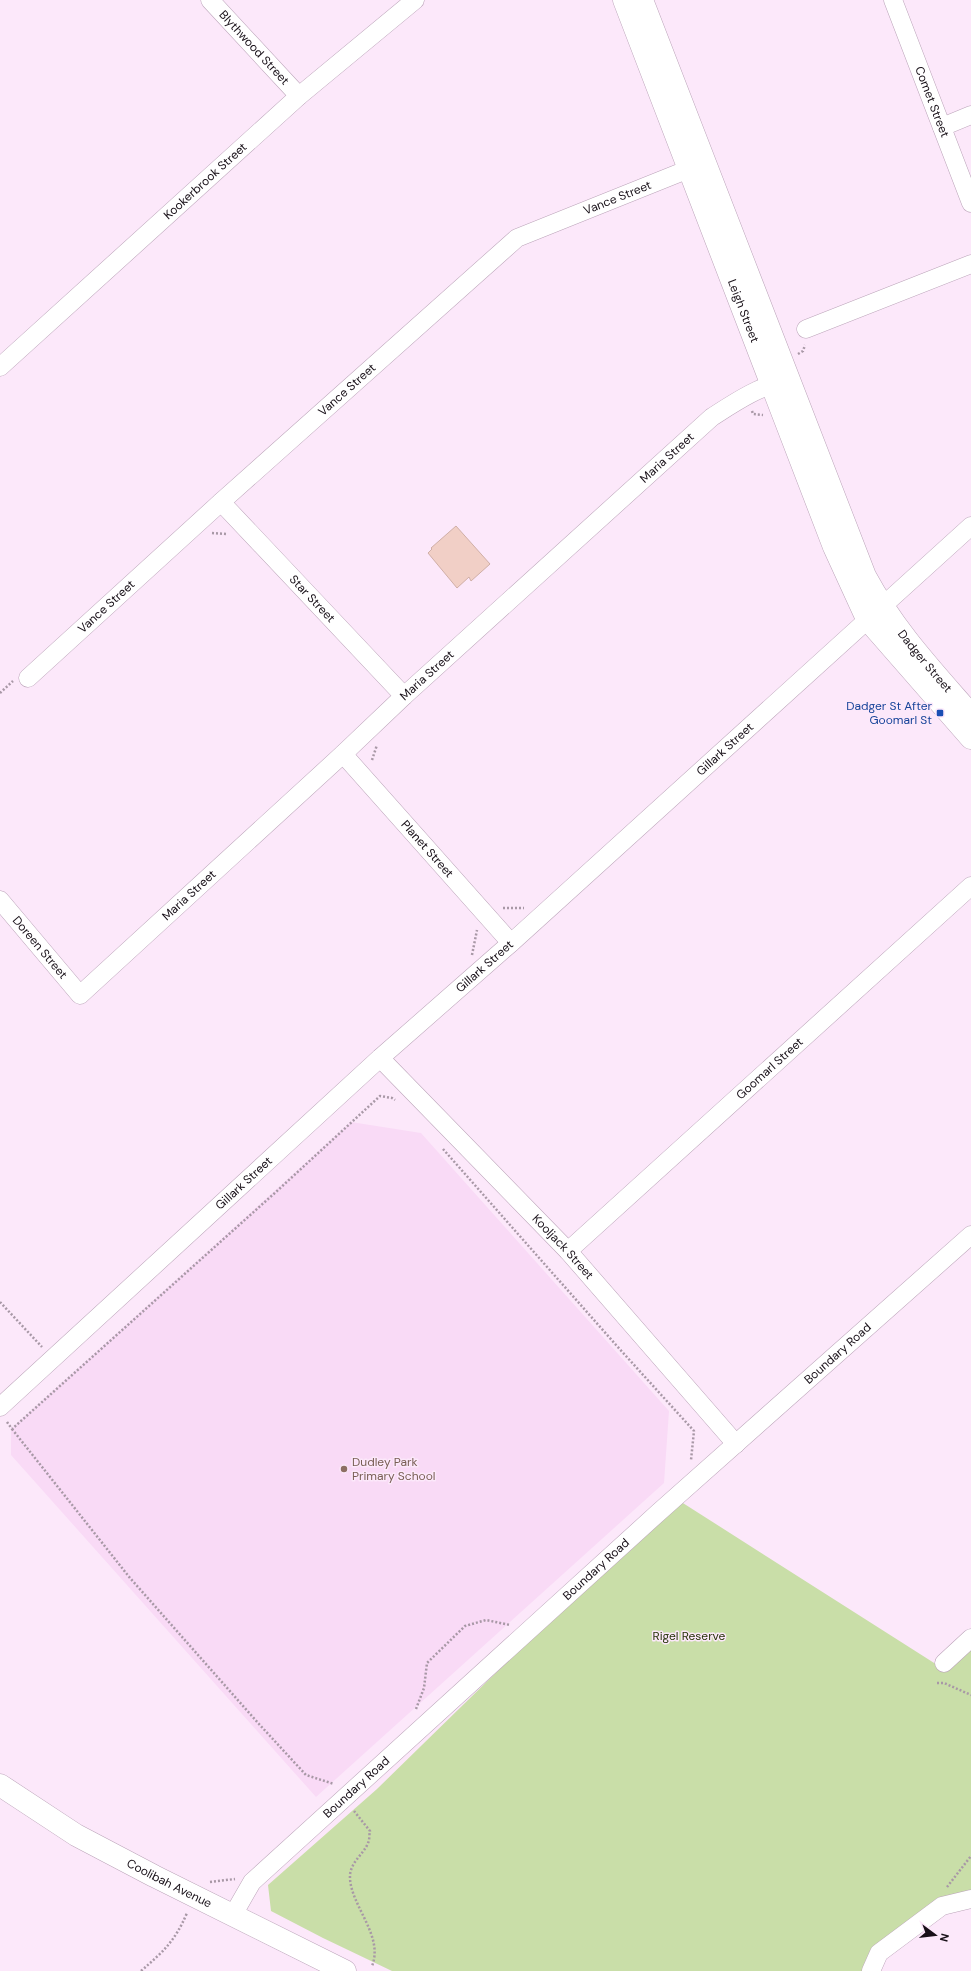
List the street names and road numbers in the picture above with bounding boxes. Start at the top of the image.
street label: Blythwood Street [216,7,293,89]
street label: Comet Street [911,64,953,140]
street label: Kookerbrook Street [160,139,251,223]
street label: Vance Street [581,177,654,219]
street label: Leigh Street [724,277,763,345]
street label: Vance Street [315,360,379,419]
street label: Maria Street [637,429,698,486]
street label: Star Street [286,571,339,626]
street label: Vance Street [74,576,138,637]
street label: Dadger Street [894,626,956,696]
street label: Maria Street [396,646,458,704]
street label: Gillark Street [693,719,757,779]
street label: Planet Street [398,817,457,881]
street label: Maria Street [159,866,220,924]
street label: Doreen Street [9,913,71,982]
street label: Gillark Street [452,936,517,996]
street label: Goomarl Street [733,1034,807,1103]
street label: Gillark Street [212,1153,276,1213]
street label: Kooljack Street [529,1211,597,1283]
street label: Boundary Road [801,1319,875,1387]
street label: Boundary Road [559,1535,633,1604]
street label: Boundary Road [320,1753,393,1822]
street label: Coolibah Avenue [124,1855,215,1912]

